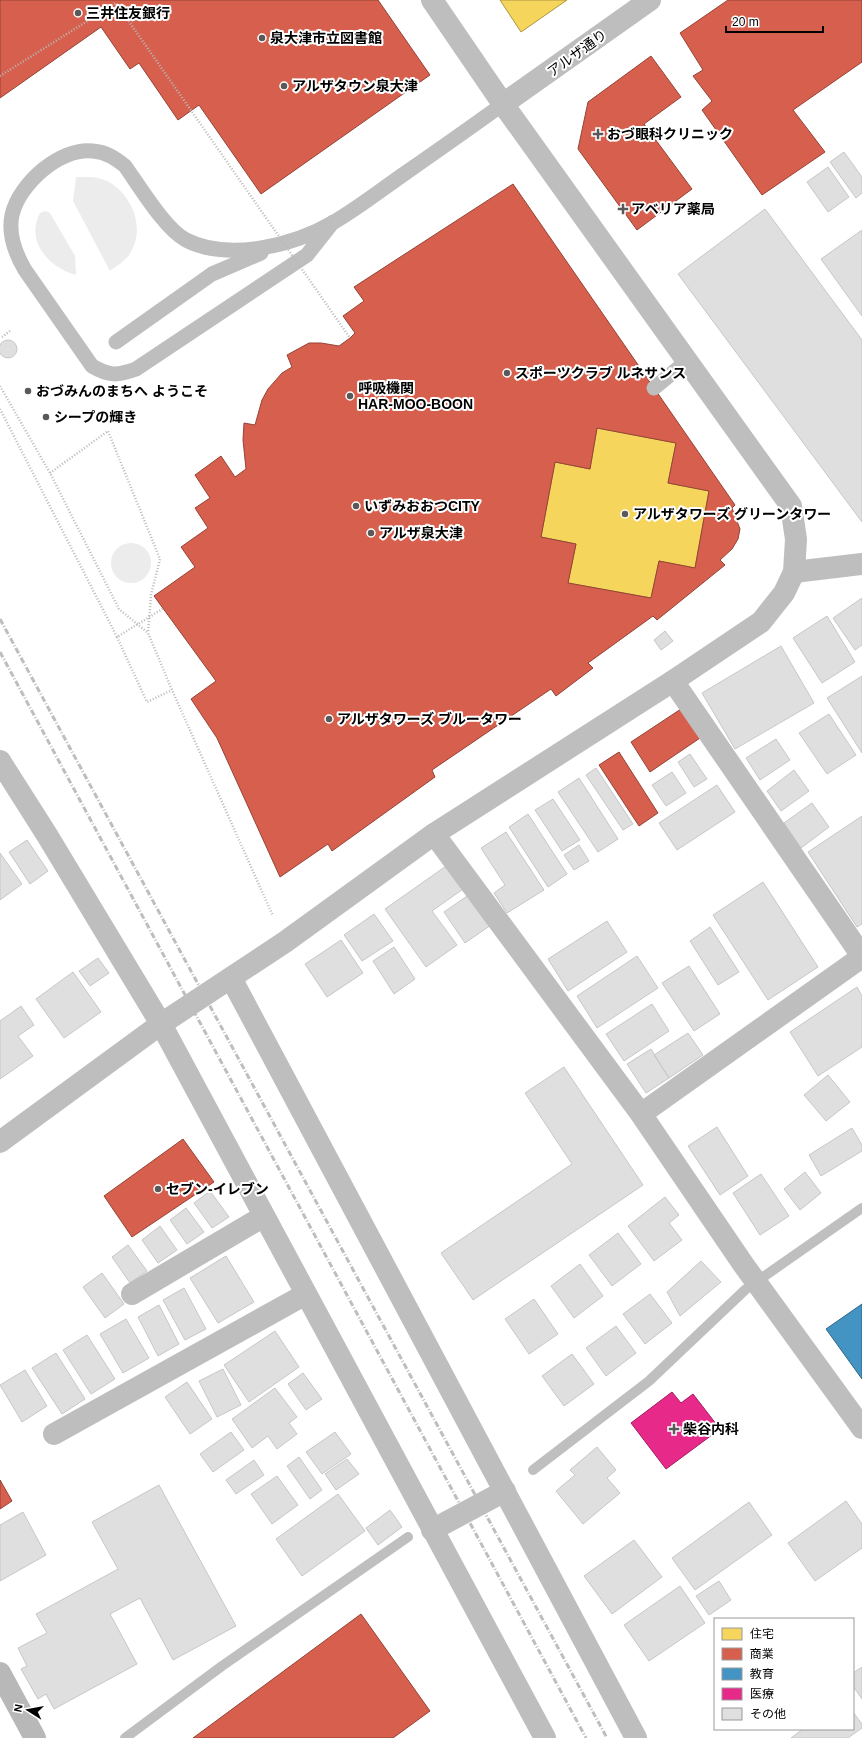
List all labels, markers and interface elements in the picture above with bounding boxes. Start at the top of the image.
place label: 三井住友銀行 [86,5,170,21]
marker: 三井住友銀行 [73,8,83,18]
scale bar [726,8,823,34]
text: 20 m [732,15,759,29]
street label: アルザ通り [544,26,610,80]
place label: 泉大津市立図書館 [270,30,382,46]
marker: 泉大津市立図書館 [257,33,267,43]
place label: アルザタウン泉大津 [292,78,418,94]
marker: アルザタウン泉大津 [279,81,289,91]
place label: おづ眼科クリニック [607,126,733,142]
marker: おづ眼科クリニック [592,128,604,140]
place label: アベリア薬局 [631,201,715,217]
marker: アベリア薬局 [618,204,628,214]
place label: スポーツクラブ ルネサンス [515,365,686,381]
marker: スポーツクラブ ルネサンス [502,368,512,378]
place label: 呼吸機関 HAR-MOO-BOON [358,380,473,412]
place label: おづみんのまちへ ようこそ [36,383,208,399]
marker: おづみんのまちへ ようこそ [23,386,33,396]
marker: 呼吸機関 HAR-MOO-BOON [345,391,355,401]
place label: シープの輝き [54,409,137,425]
marker: シープの輝き [41,412,51,422]
place label: いずみおおつCITY [364,498,481,514]
marker: いずみおおつCITY [351,501,361,511]
place label: アルザタワーズ グリーンタワー [633,506,831,522]
marker: アルザタワーズ グリーンタワー [620,509,630,519]
place label: アルザ泉大津 [379,525,463,541]
marker: アルザ泉大津 [366,528,376,538]
place label: アルザタワーズ ブルータワー [337,711,522,727]
marker: アルザタワーズ ブルータワー [324,714,334,724]
place label: セブン-イレブン [166,1181,269,1197]
marker: セブン-イレブン [153,1184,163,1194]
place label: 柴谷内科 [683,1421,739,1437]
marker: 柴谷内科 [668,1423,680,1435]
legend [714,1618,854,1730]
text: 住宅 [750,1627,774,1641]
text: 商業 [750,1647,774,1661]
text: 教育 [750,1667,774,1681]
text: 医療 [750,1687,774,1701]
north arrow [8,1690,48,1730]
text: N [12,1703,25,1713]
text: その他 [750,1707,786,1721]

